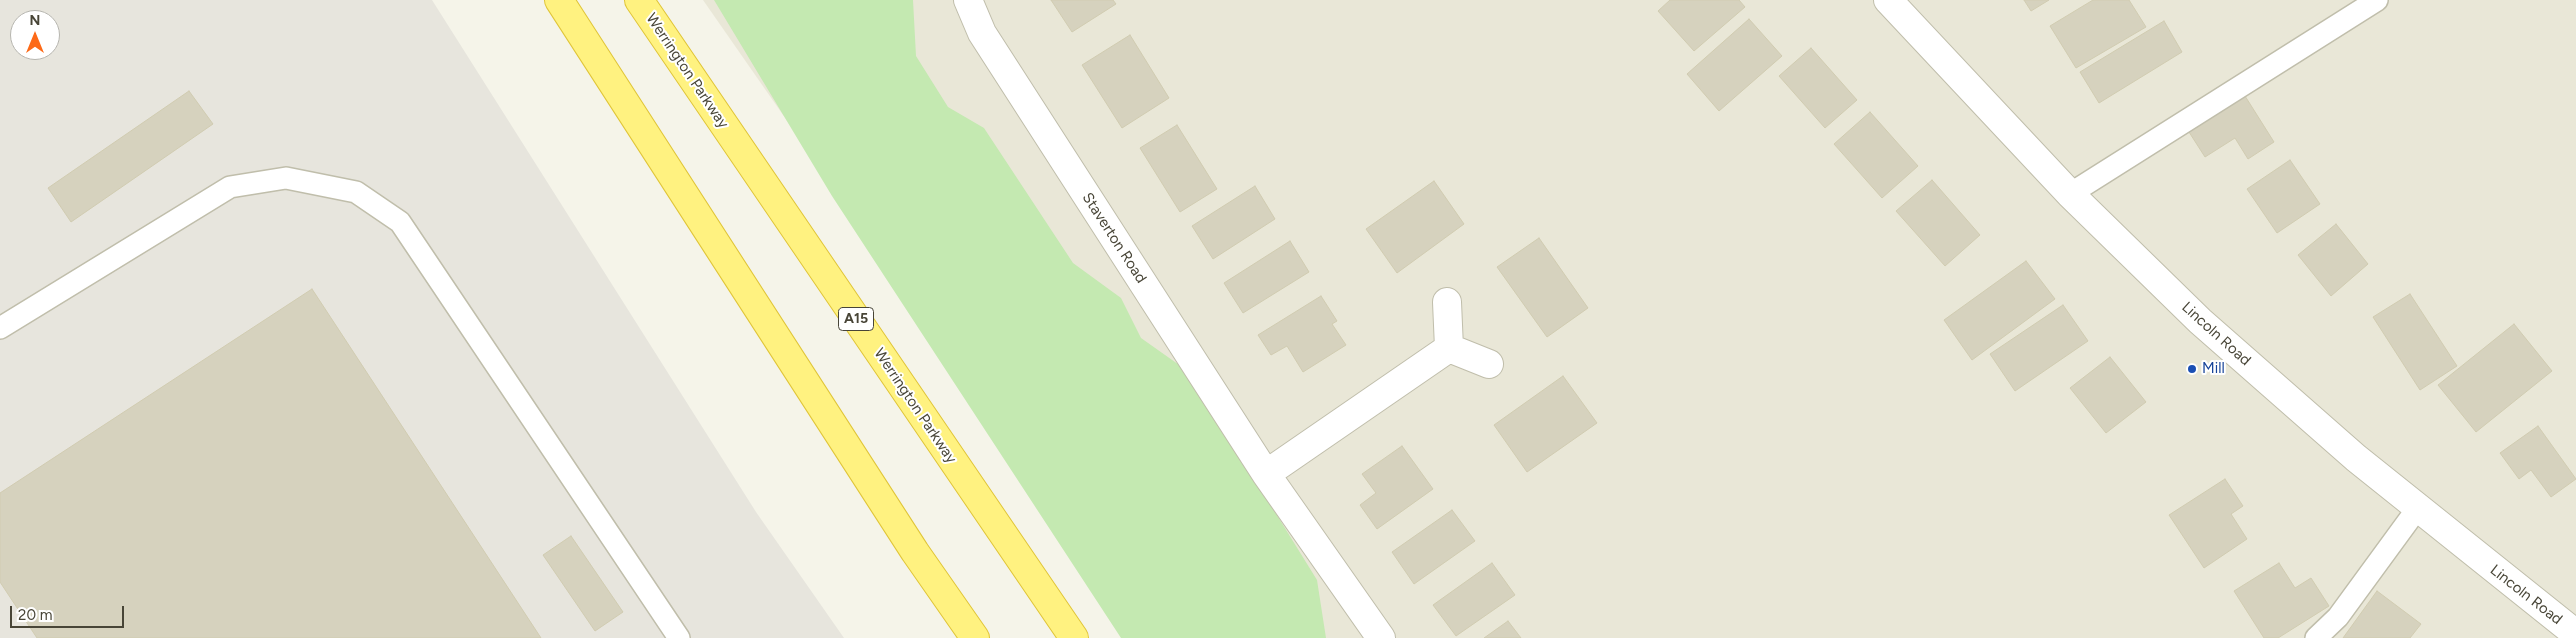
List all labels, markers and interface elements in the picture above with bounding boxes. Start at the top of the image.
north arrow [10,10,60,60]
street label: Werrington Parkway [642,10,732,132]
text: N [30,12,40,29]
street label: Staverton Road [1078,189,1150,287]
street label: Lincoln Road [2178,298,2254,370]
road number: A15 [838,308,874,330]
street label: Werrington Parkway [870,345,960,467]
place label: Mill [2202,360,2225,378]
marker: Mill [2186,363,2198,375]
street label: Lincoln Road [2486,561,2566,629]
scale bar [12,596,126,628]
text: 20 m [18,606,52,624]

